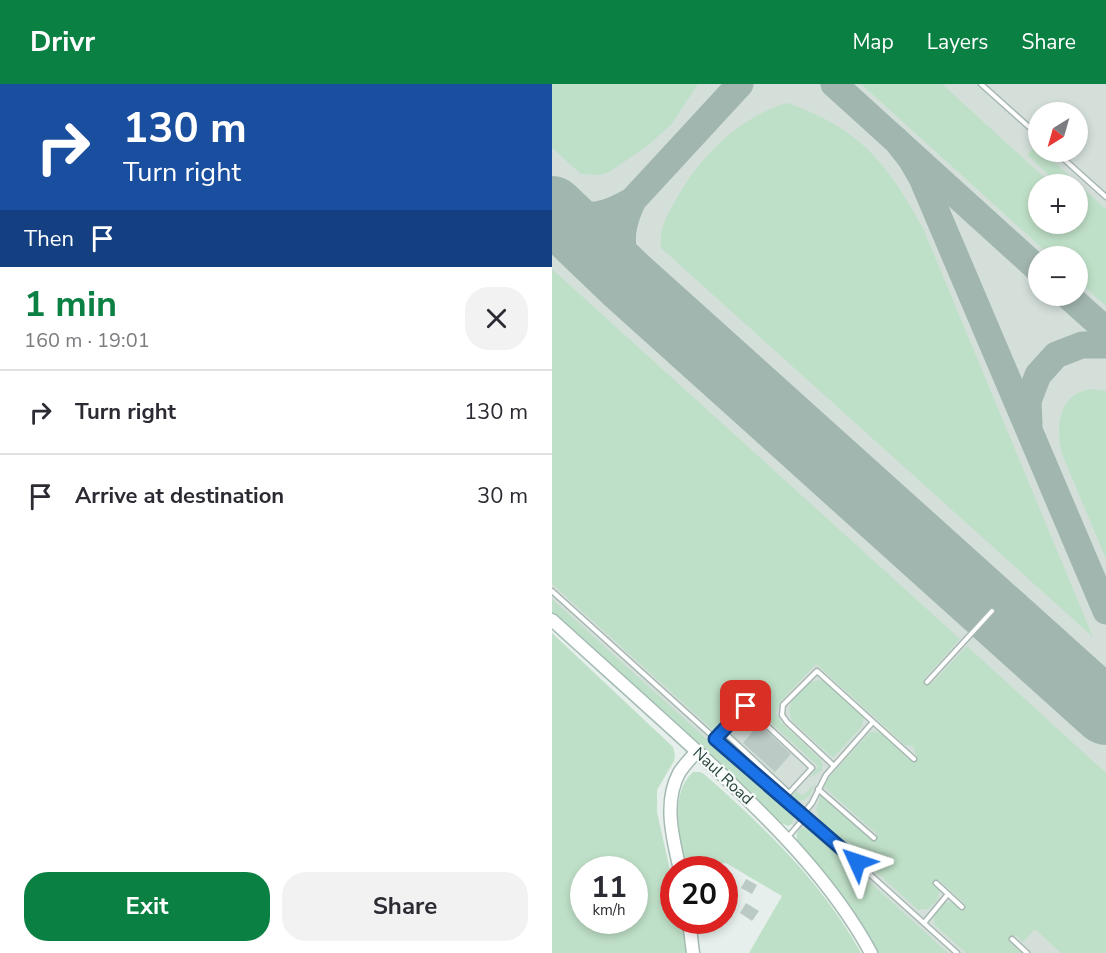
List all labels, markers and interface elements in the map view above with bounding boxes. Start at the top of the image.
text: Drivr [30,23,95,61]
text: Map [852,28,894,56]
text: Layers [927,28,988,56]
text: Share [1021,28,1076,56]
text: 130 m [123,100,247,157]
north arrow [1028,102,1088,162]
map controls [1028,102,1088,306]
icon: right [24,108,102,186]
text: Turn right [123,154,241,191]
button: + [1028,174,1088,234]
icon: arrive [86,222,119,255]
text: Then [24,224,74,254]
button: − [1028,246,1088,306]
text: 1 min [24,280,117,329]
button: close [465,287,528,350]
text: 160 m · 19:01 [24,327,150,354]
icon: right [24,396,57,429]
text: Turn right [75,397,176,427]
text: 130 m [464,397,528,427]
icon: arrive [24,480,57,513]
text: Arrive at destination [75,481,284,511]
text: 30 m [477,481,528,511]
pin [720,680,771,731]
icon: arrive [729,689,762,722]
street label: Naul Road [688,742,758,810]
position arrow [825,830,889,894]
speed limit sign: 20 [660,856,738,934]
text: 11 [591,867,627,908]
button: Exit [24,872,270,941]
button: Share [282,872,528,941]
text: km/h [592,900,626,920]

